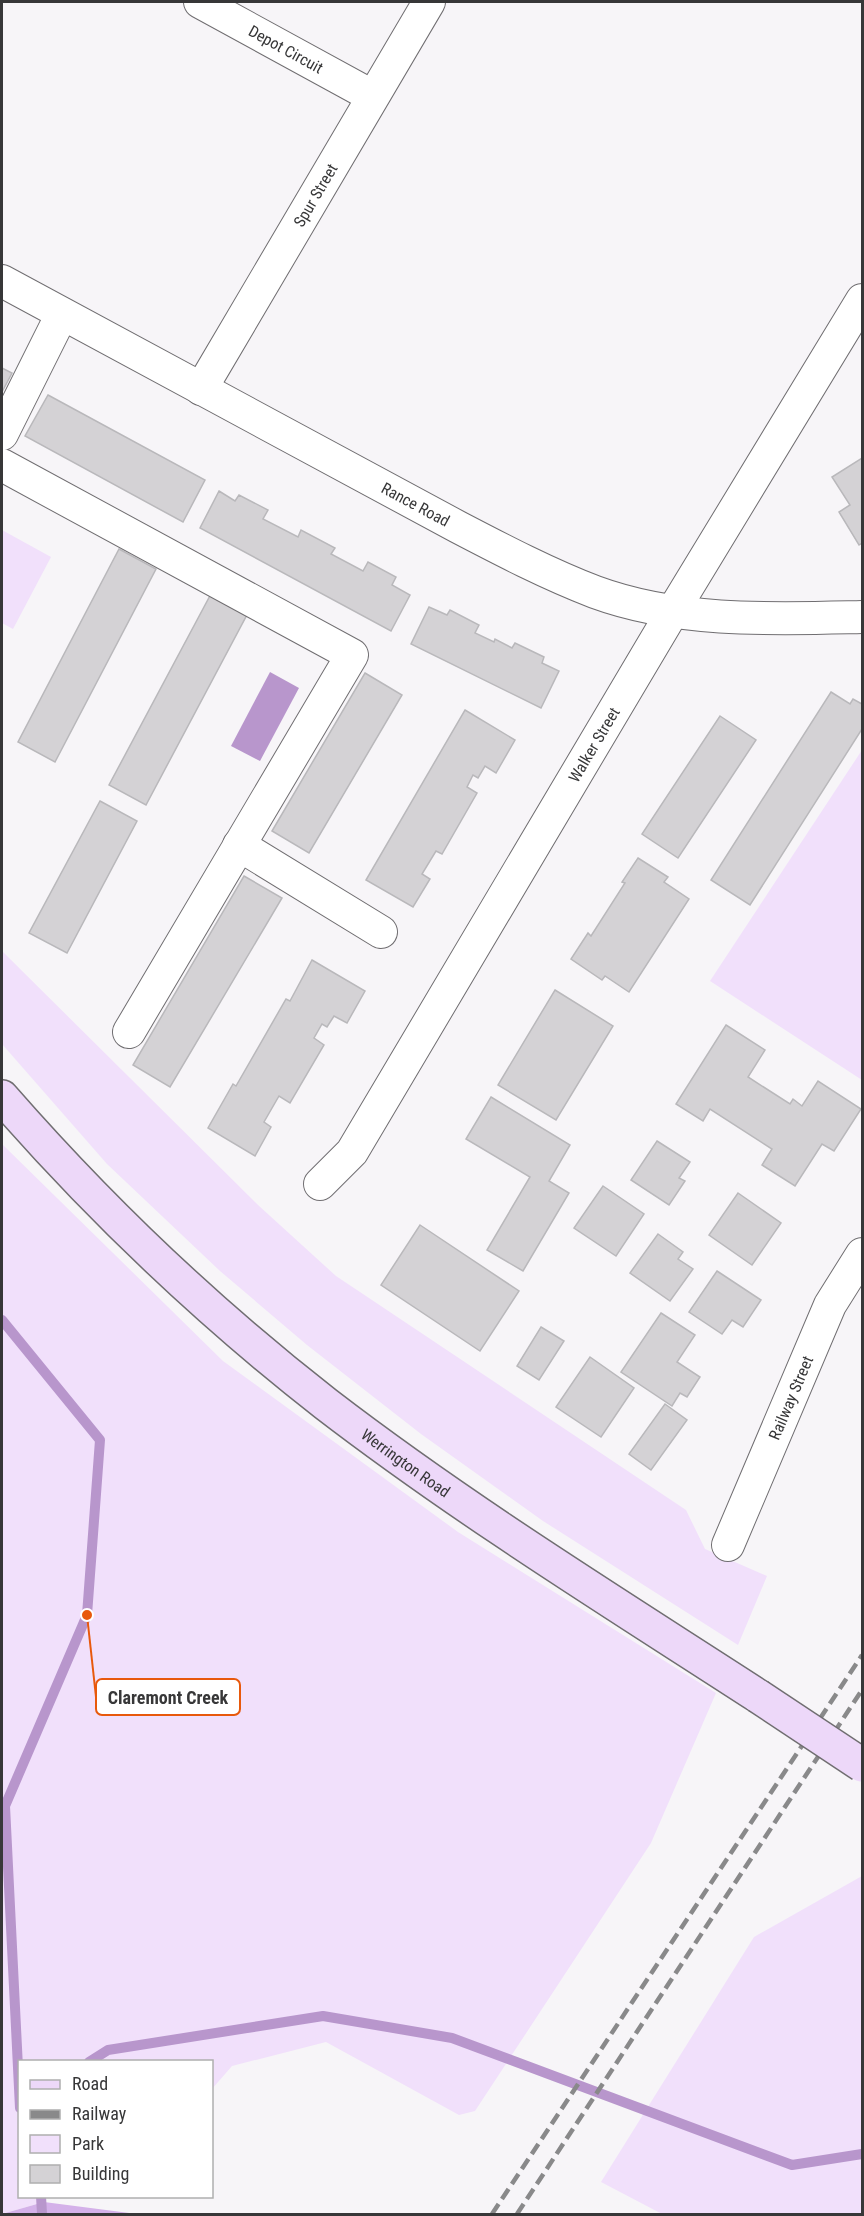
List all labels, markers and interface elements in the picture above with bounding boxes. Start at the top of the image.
street label: Depot Circuit [245,21,327,77]
street label: Spur Street [289,160,341,230]
street label: Rance Road [378,478,453,530]
street label: Walker Street [564,703,623,785]
street label: Railway Street [764,1353,817,1443]
street label: Werrington Road [358,1424,454,1501]
callout: Claremont Creek [96,1679,240,1715]
text: Claremont Creek [108,1687,229,1708]
legend [18,2060,213,2198]
text: Road [72,2073,108,2094]
text: Railway [72,2103,127,2124]
text: Park [72,2133,104,2154]
text: Building [72,2163,129,2184]

